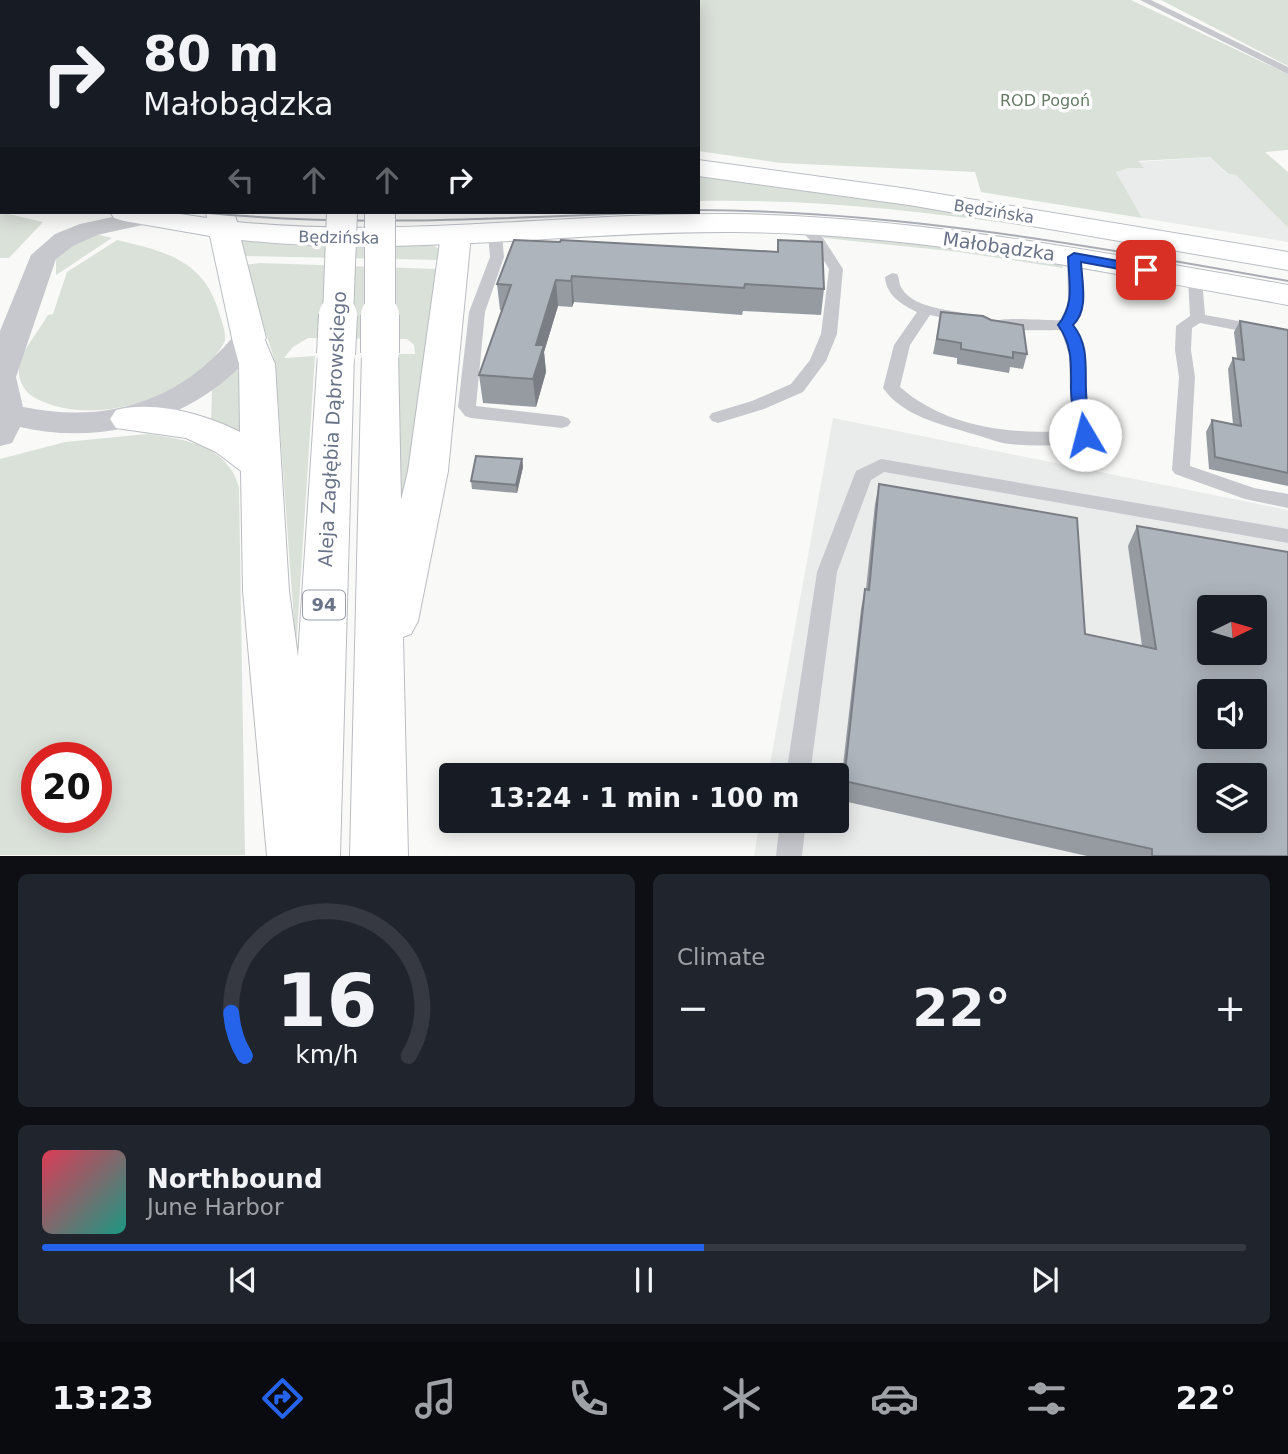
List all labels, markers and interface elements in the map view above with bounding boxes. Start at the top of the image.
text: 80 m [143,26,279,83]
icon: right [28,28,119,119]
text: Małobądzka [143,85,334,123]
park label: ROD Pogoń [1000,91,1090,110]
icon: left [222,161,260,199]
icon: ahead [295,161,333,199]
icon: ahead [368,161,406,199]
icon: right [441,161,479,199]
street label: Będzińska [952,196,1035,227]
street label: Będzińska [298,227,380,248]
street label: Małobądzka [941,227,1057,265]
pin [1116,240,1176,300]
icon: arrive [1127,251,1165,289]
street label: Aleja Zagłębia Dąbrowskiego [314,291,350,567]
position arrow [1048,398,1122,472]
road number: 94 [303,590,345,620]
north arrow [1197,595,1267,665]
map controls [1197,595,1267,833]
button: sound [1197,679,1267,749]
speed limit sign: 20 [21,742,112,833]
button: layers [1197,763,1267,833]
text: 13:24 · 1 min · 100 m [489,783,799,813]
text: Climate [677,944,766,970]
text: 16 [276,959,377,1044]
text: 22° [912,978,1011,1038]
text: − [677,986,709,1030]
text: + [1214,986,1246,1030]
text: km/h [295,1040,358,1069]
text: Northbound [147,1164,323,1194]
text: June Harbor [147,1194,283,1220]
icon: previous [224,1261,262,1299]
icon: pause [625,1261,663,1299]
icon: next [1026,1261,1064,1299]
icon: directions [258,1374,307,1423]
icon: music [411,1374,460,1423]
icon: phone [564,1374,613,1423]
icon: climate [717,1374,766,1423]
icon: car [870,1374,919,1423]
icon: filters [1022,1374,1071,1423]
text: 13:23 [52,1379,154,1417]
text: 22° [1175,1379,1236,1417]

